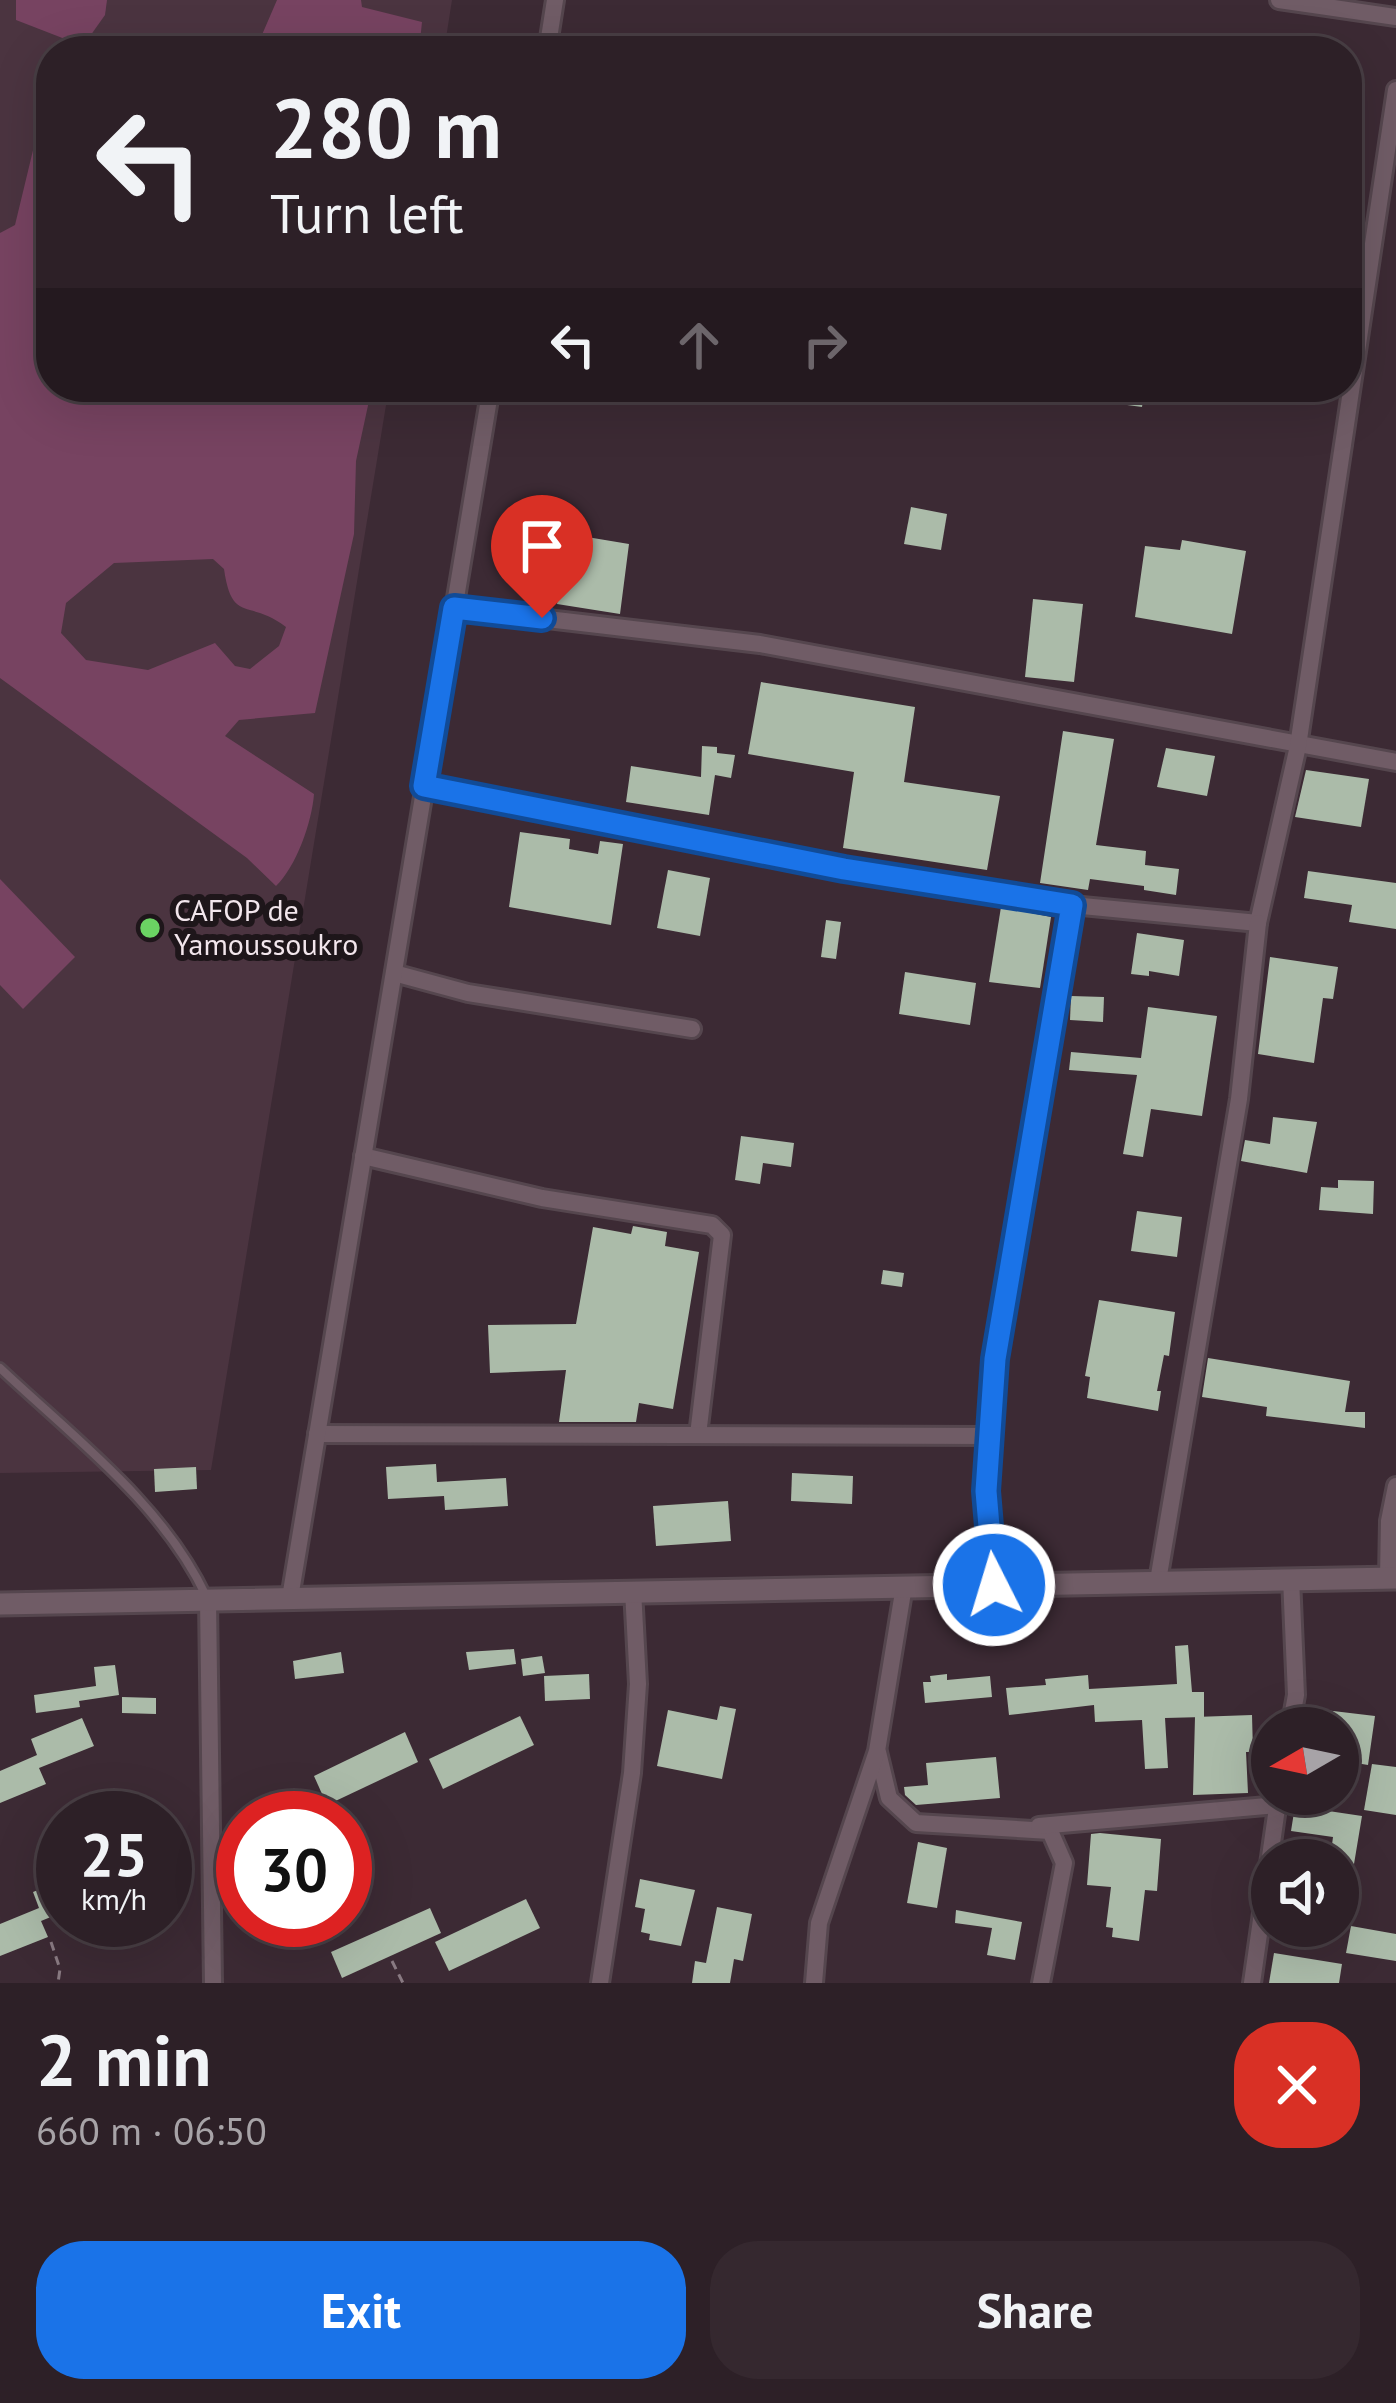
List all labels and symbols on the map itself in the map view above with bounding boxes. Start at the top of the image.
pin [491,495,593,618]
place label: CAFOP de Yamoussoukro [174,890,358,963]
marker: CAFOP de Yamoussoukro [137,915,163,941]
position arrow [931,1522,1057,1648]
north arrow [1251,1707,1359,1815]
speed limit sign: 30 [216,1791,372,1947]

